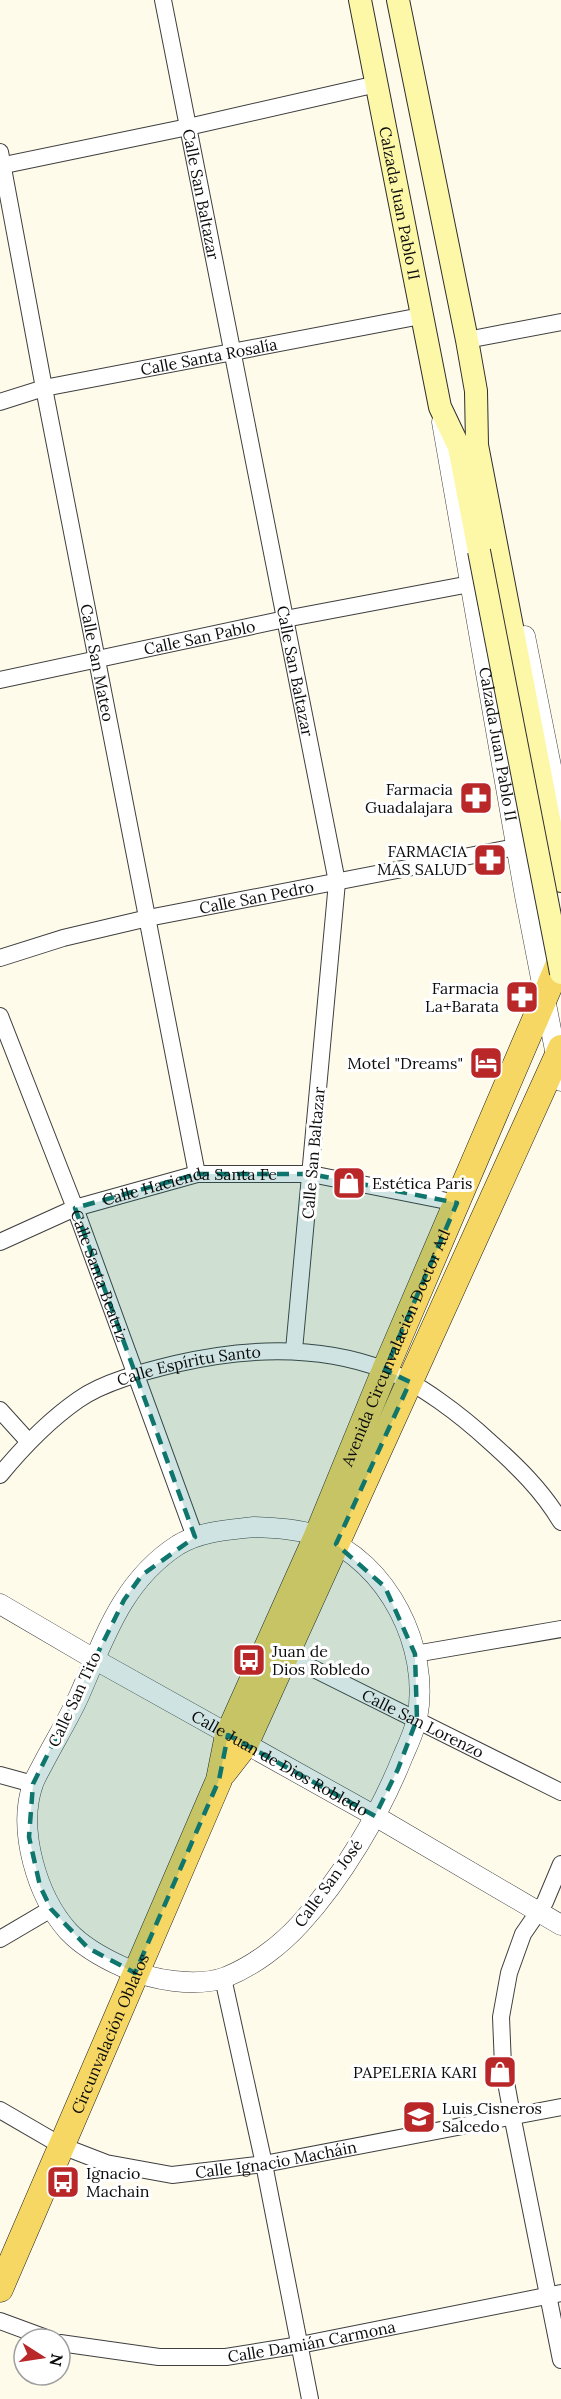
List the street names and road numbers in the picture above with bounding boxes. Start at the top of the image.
street label: Calzada Juan Pablo II [375,125,425,282]
street label: Calle San Baltazar [179,127,224,261]
street label: Calle Santa Rosalía [139,334,279,379]
street label: Calle San Mateo [76,602,119,723]
street label: Calle San Baltazar [273,604,318,738]
street label: Calle San Pablo [142,616,257,659]
street label: Calzada Juan Pablo II [475,666,522,823]
street label: Calle San Pedro [198,876,316,918]
street label: Calle San Baltazar [297,1086,329,1220]
street label: Calle Hacienda Santa Fe [100,1163,277,1210]
street label: Calle Santa Beatriz [66,1207,133,1344]
street label: Avenida Circunvalación Doctor Atl [336,1226,454,1470]
street label: Calle Espíritu Santo [114,1342,261,1390]
street label: Calle San Tito [43,1648,105,1750]
street label: Calle San Lorenzo [359,1684,487,1762]
street label: Calle Juan de Dios Robledo [188,1706,372,1820]
street label: Calle San José [289,1835,367,1931]
street label: Circunvalación Oblatos [67,1950,153,2117]
street label: Calle Ignacio Macháin [194,2136,358,2182]
street label: Calle Damián Carmona [226,2316,397,2367]

